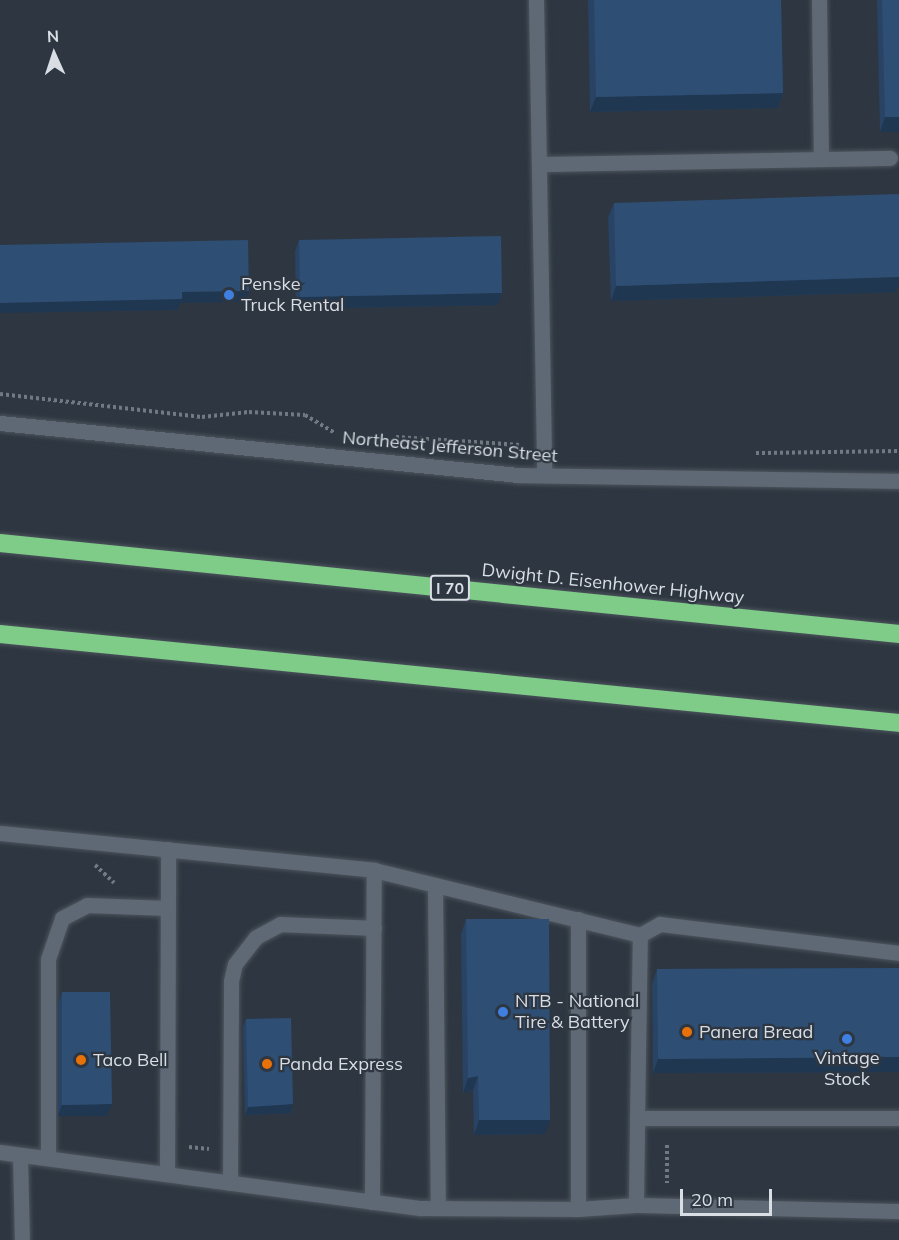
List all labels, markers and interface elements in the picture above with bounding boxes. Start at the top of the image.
north arrow [24,24,84,84]
text: N [46,26,60,46]
place label: Penske Truck Rental [241,274,344,316]
marker: Penske Truck Rental [222,288,236,302]
street label: Northeast Jefferson Street [342,427,558,467]
street label: Dwight D. Eisenhower Highway [481,559,745,609]
road number: I 70 [429,575,471,601]
place label: NTB - National Tire & Battery [515,991,639,1034]
marker: NTB - National Tire & Battery [496,1005,510,1019]
place label: Panera Bread [699,1021,813,1043]
marker: Panera Bread [680,1025,694,1039]
marker: Vintage Stock [840,1032,854,1046]
place label: Vintage Stock [814,1048,880,1090]
place label: Taco Bell [93,1049,168,1071]
marker: Taco Bell [74,1053,88,1067]
place label: Panda Express [279,1053,403,1075]
marker: Panda Express [260,1057,274,1071]
scale bar [683,1177,774,1215]
text: 20 m [691,1188,733,1211]

